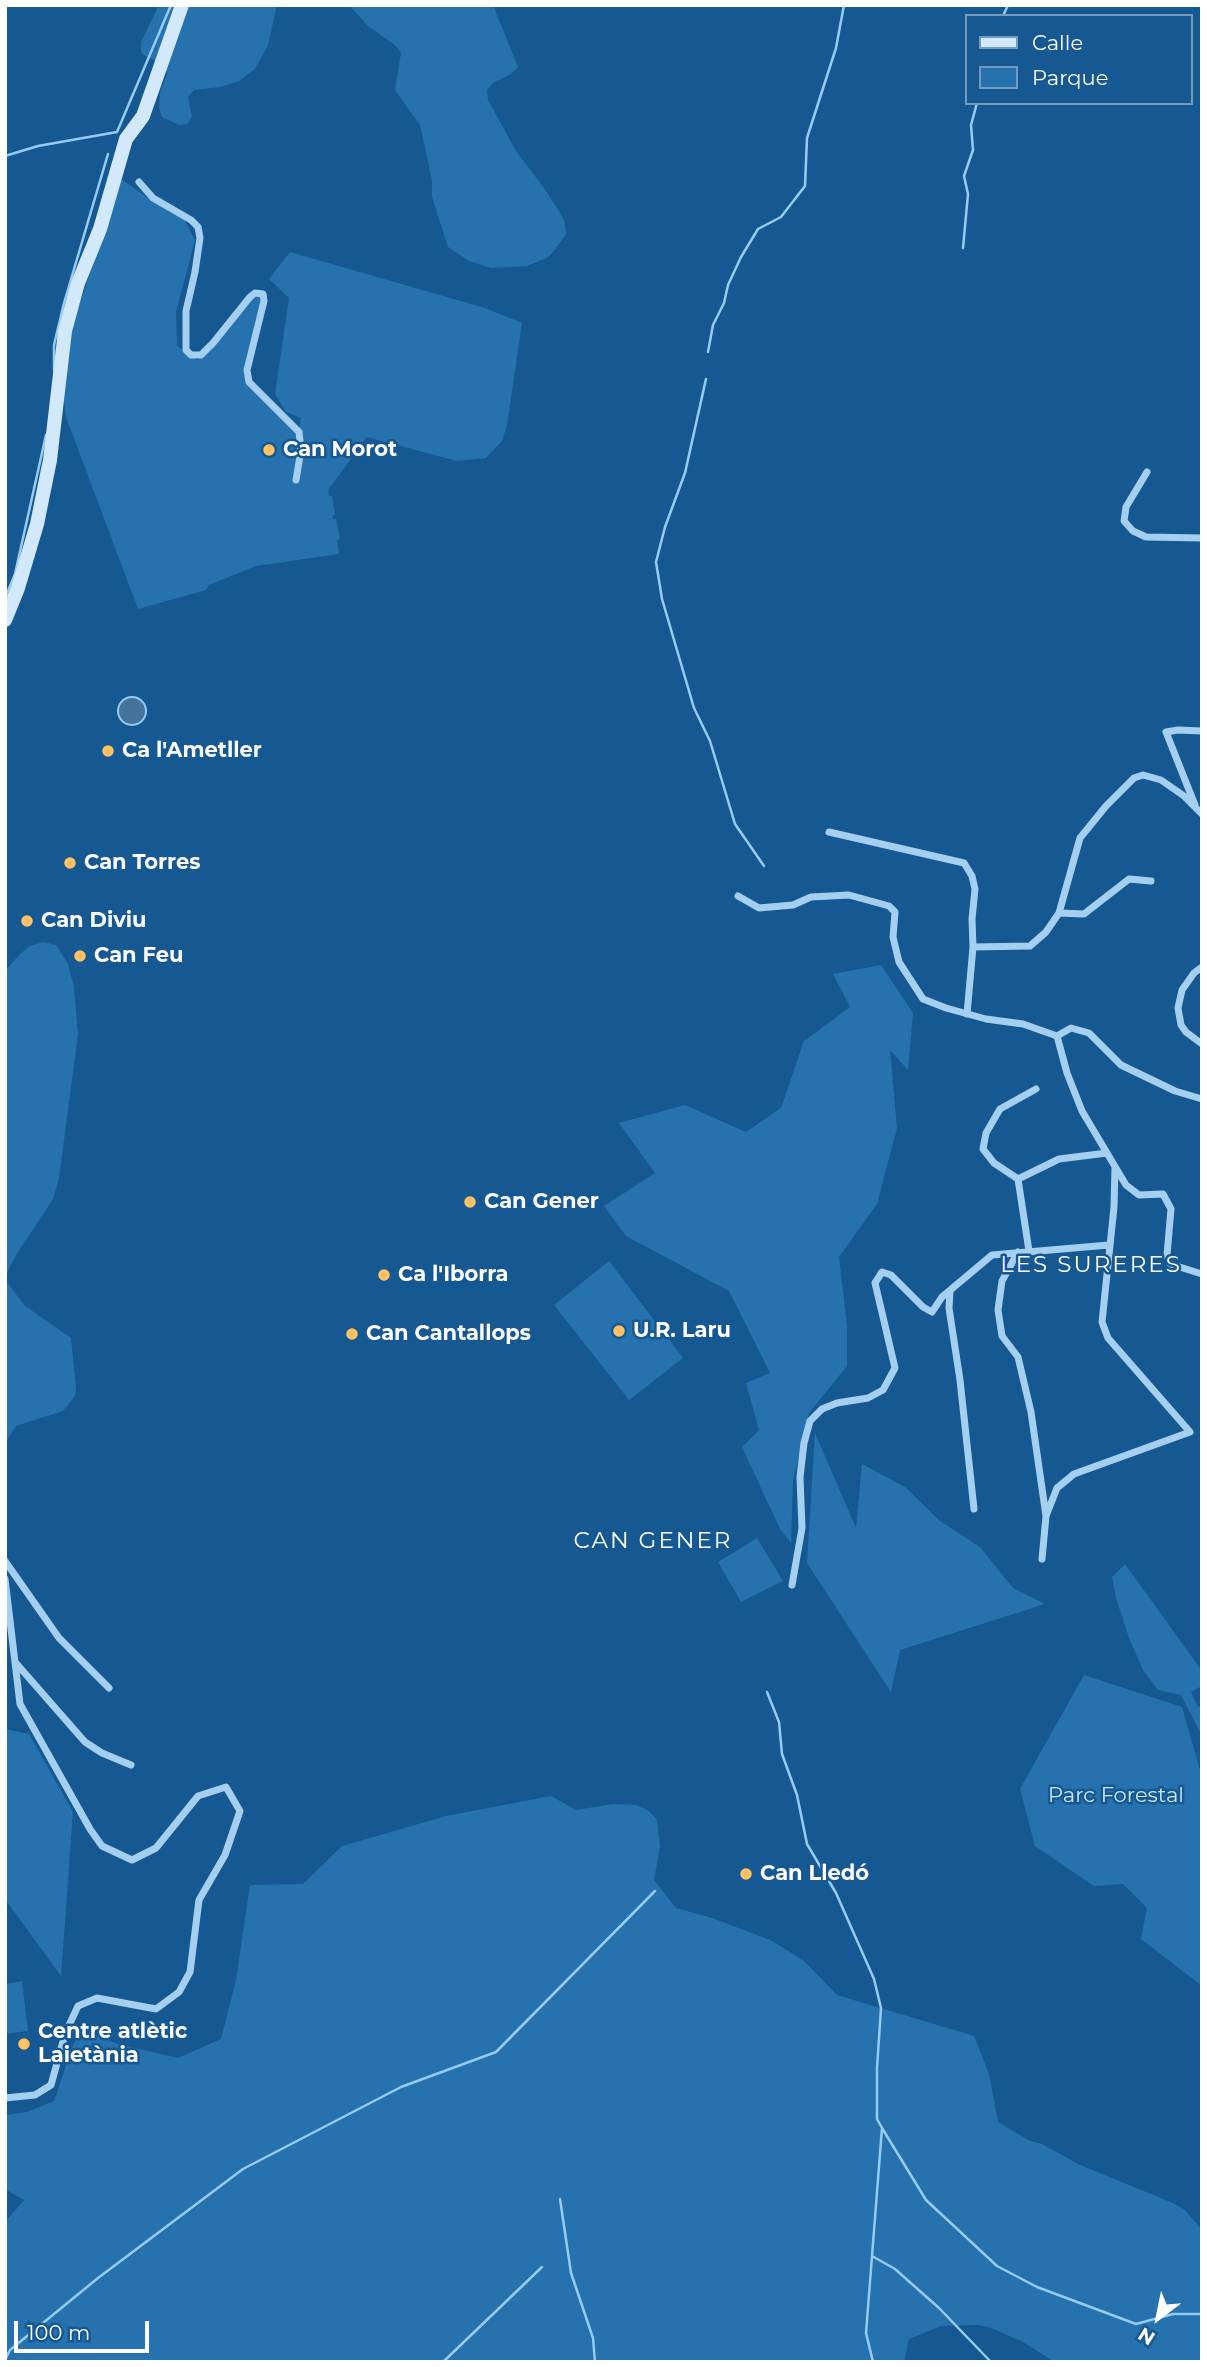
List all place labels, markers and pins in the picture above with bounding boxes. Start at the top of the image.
place label: Can Morot [283,437,397,463]
marker: Can Morot [261,442,277,458]
place label: Ca l'Ametller [122,738,262,764]
marker: Ca l'Ametller [100,743,116,759]
place label: Can Torres [84,850,200,876]
marker: Can Torres [62,855,78,871]
place label: Can Diviu [41,908,147,934]
marker: Can Diviu [19,913,35,929]
place label: Can Feu [94,943,183,969]
marker: Can Feu [72,948,88,964]
place label: Can Gener [484,1189,599,1215]
marker: Can Gener [462,1194,478,1210]
place label: Ca l'Iborra [398,1262,508,1288]
marker: Ca l'Iborra [376,1267,392,1283]
place label: U.R. Laru [633,1318,731,1344]
place label: Can Cantallops [366,1321,531,1347]
marker: U.R. Laru [611,1323,627,1339]
marker: Can Cantallops [344,1326,360,1342]
place label: Can Lledó [760,1861,869,1887]
marker: Can Lledó [738,1866,754,1882]
place label: Centre atlètic Laietània [38,2019,187,2069]
marker: Centre atlètic Laietània [16,2036,32,2052]

